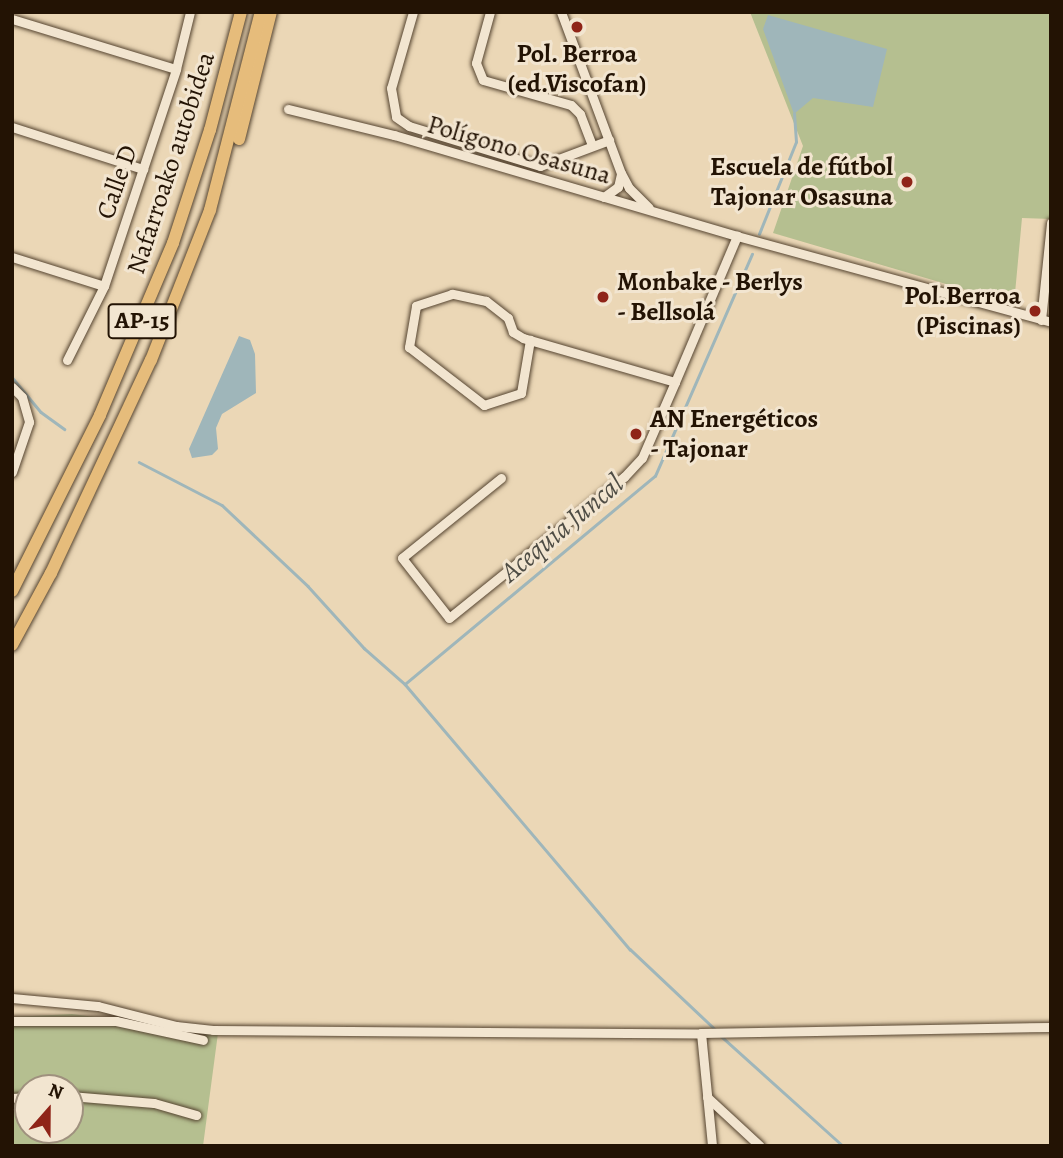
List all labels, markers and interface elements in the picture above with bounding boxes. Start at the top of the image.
marker: Pol. Berroa (ed.Viscofan) [569,19,585,35]
place label: Pol. Berroa (ed.Viscofan) [507,38,647,100]
street label: Nafarroako autobidea [120,48,222,278]
street label: Polígono Osasuna [424,109,614,191]
street label: Calle D [90,141,144,223]
place label: Escuela de fútbol Tajonar Osasuna [710,151,893,212]
marker: Escuela de fútbol Tajonar Osasuna [899,174,915,190]
place label: Monbake - Berlys - Bellsolá [617,266,804,328]
place label: Pol.Berroa (Piscinas) [904,280,1021,342]
marker: Monbake - Berlys - Bellsolá [595,289,611,305]
road number: AP-15 [107,300,177,342]
marker: Pol.Berroa (Piscinas) [1027,303,1043,319]
place label: AN Energéticos - Tajonar [650,403,818,464]
marker: AN Energéticos - Tajonar [628,426,644,442]
water label: Acequia Juncal [494,467,630,589]
north arrow [14,1074,84,1144]
text: N [45,1077,67,1106]

